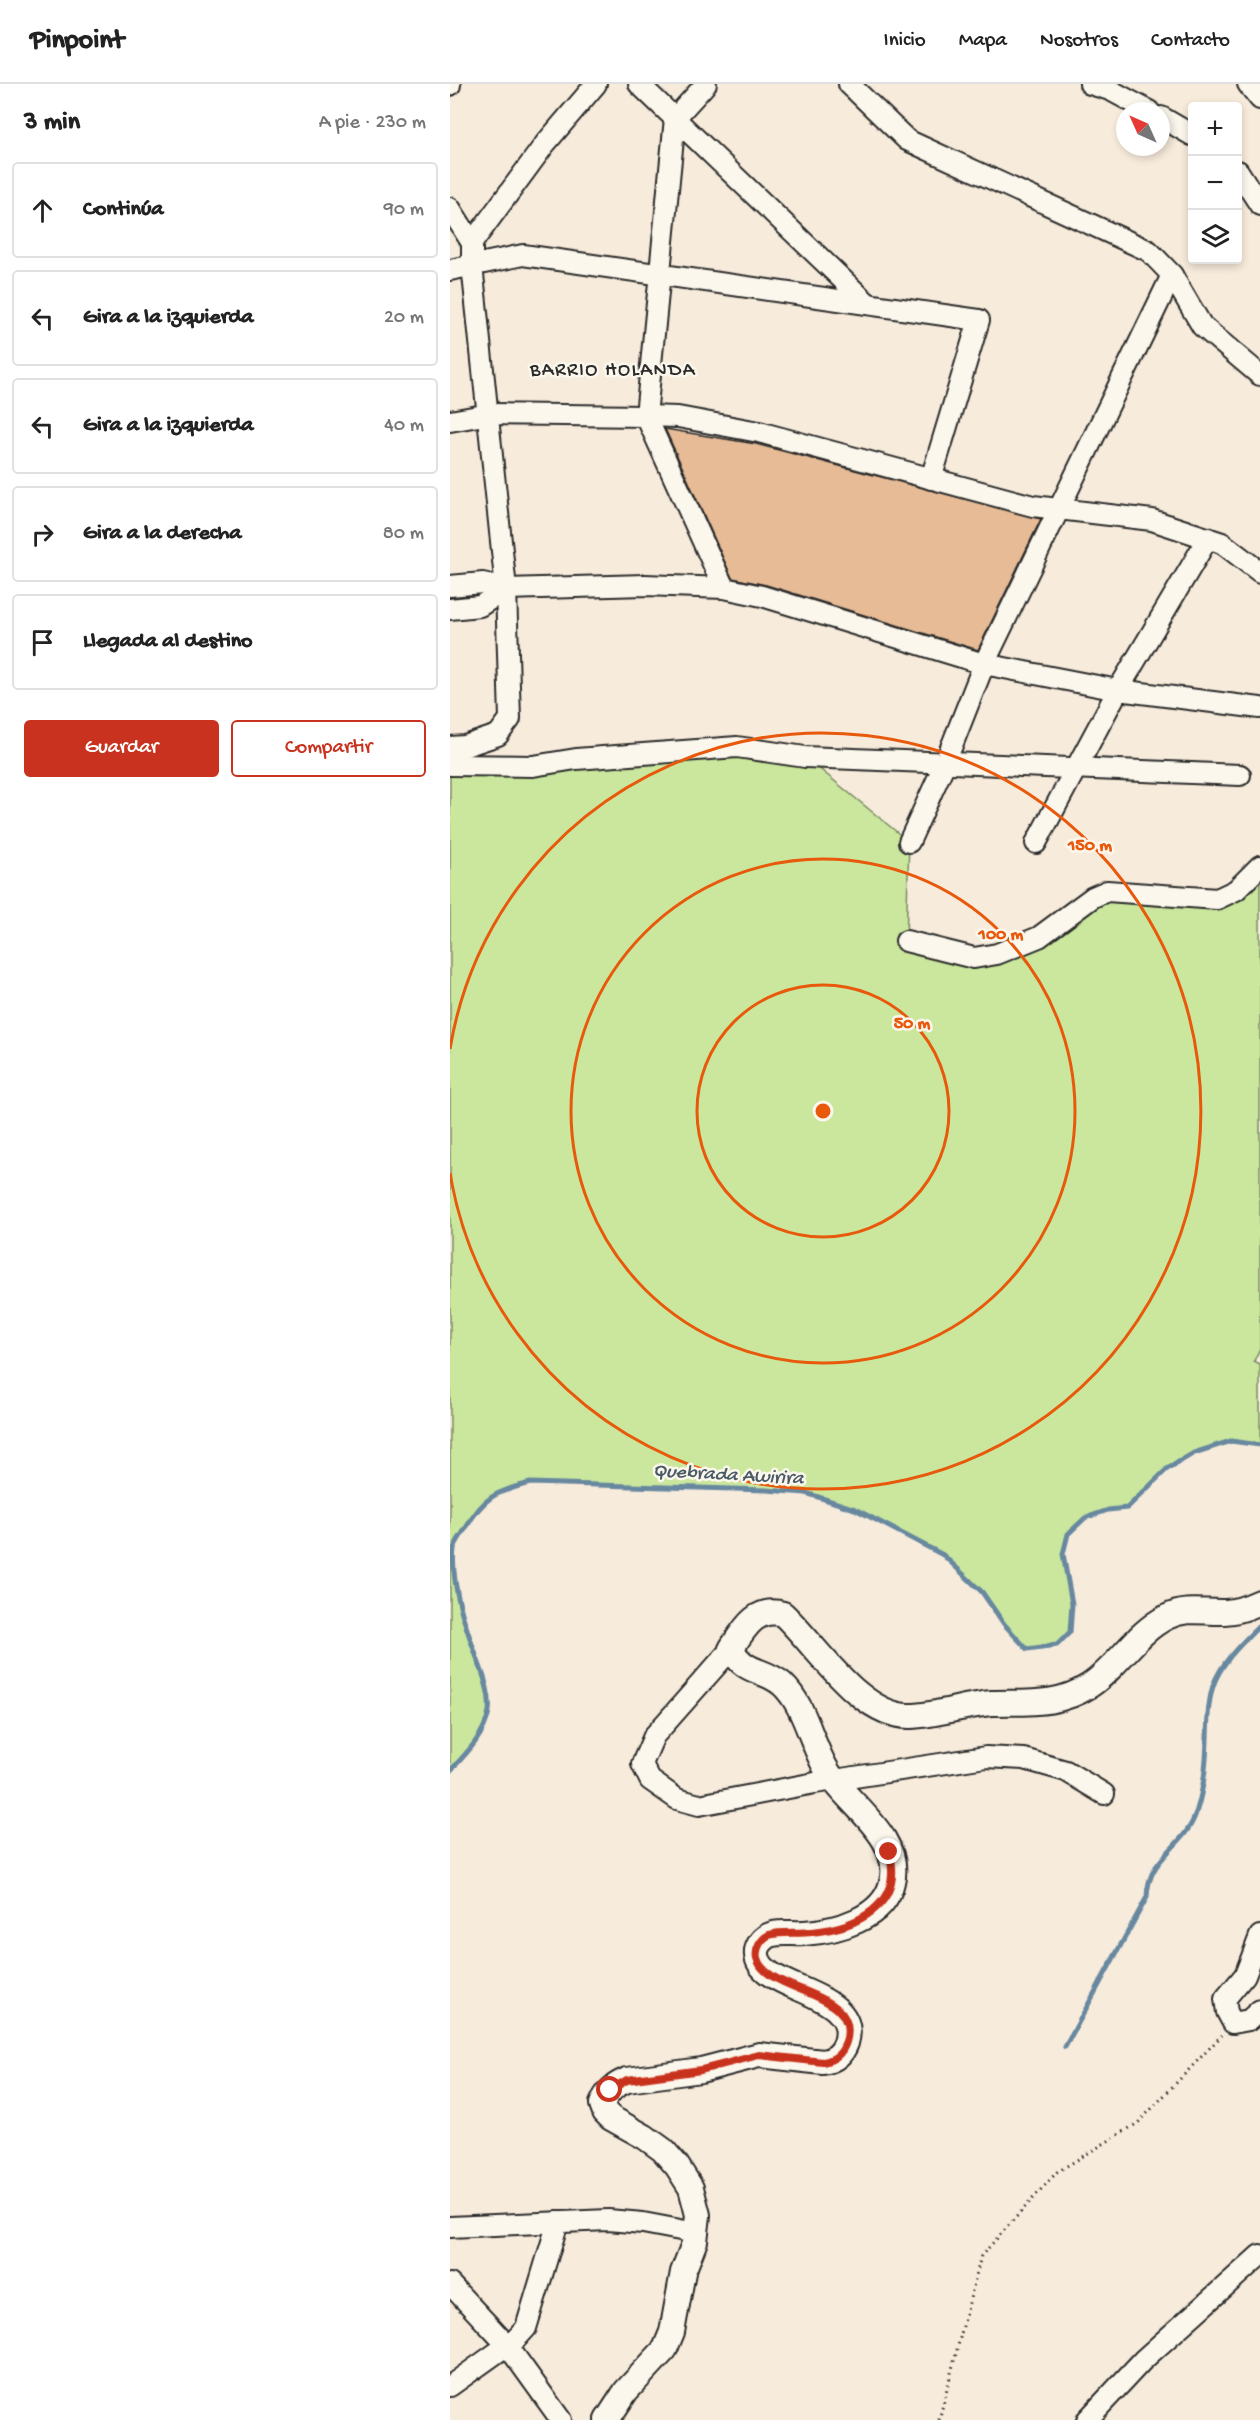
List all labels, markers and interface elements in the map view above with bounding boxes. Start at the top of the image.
text: Pinpoint [30,25,124,58]
text: Inicio [884,29,926,54]
text: Mapa [959,29,1007,54]
text: Nosotros [1040,29,1118,54]
text: Contacto [1151,29,1230,54]
north arrow [1116,102,1170,156]
map controls [1188,102,1242,264]
button: + [1188,102,1242,156]
text: 3 min [24,108,80,139]
text: A pie · 230 m [319,112,426,135]
button: − [1188,156,1242,210]
icon: ahead [26,194,59,227]
text: Continúa [83,197,164,223]
text: 90 m [384,199,424,222]
button: layers [1188,210,1242,264]
icon: left [26,302,59,335]
text: Gira a la izquierda [83,305,254,331]
text: 20 m [384,307,424,330]
district label: BARRIO HOLANDA [529,360,696,383]
icon: left [26,410,59,443]
text: Gira a la izquierda [83,413,254,439]
text: 40 m [384,415,424,438]
icon: right [26,518,59,551]
text: Gira a la derecha [83,521,241,547]
text: 80 m [383,523,424,546]
icon: arrive [26,626,59,659]
text: Llegada al destino [83,629,253,655]
button: Guardar [24,720,219,777]
button: Compartir [231,720,426,777]
text: 150 m [1067,836,1112,857]
text: 100 m [978,925,1024,946]
text: 50 m [894,1014,931,1035]
centre of rings [813,1101,833,1121]
water label: Quebrada Awirira [652,1461,806,1492]
route end [875,1838,901,1864]
route start [596,2076,622,2102]

